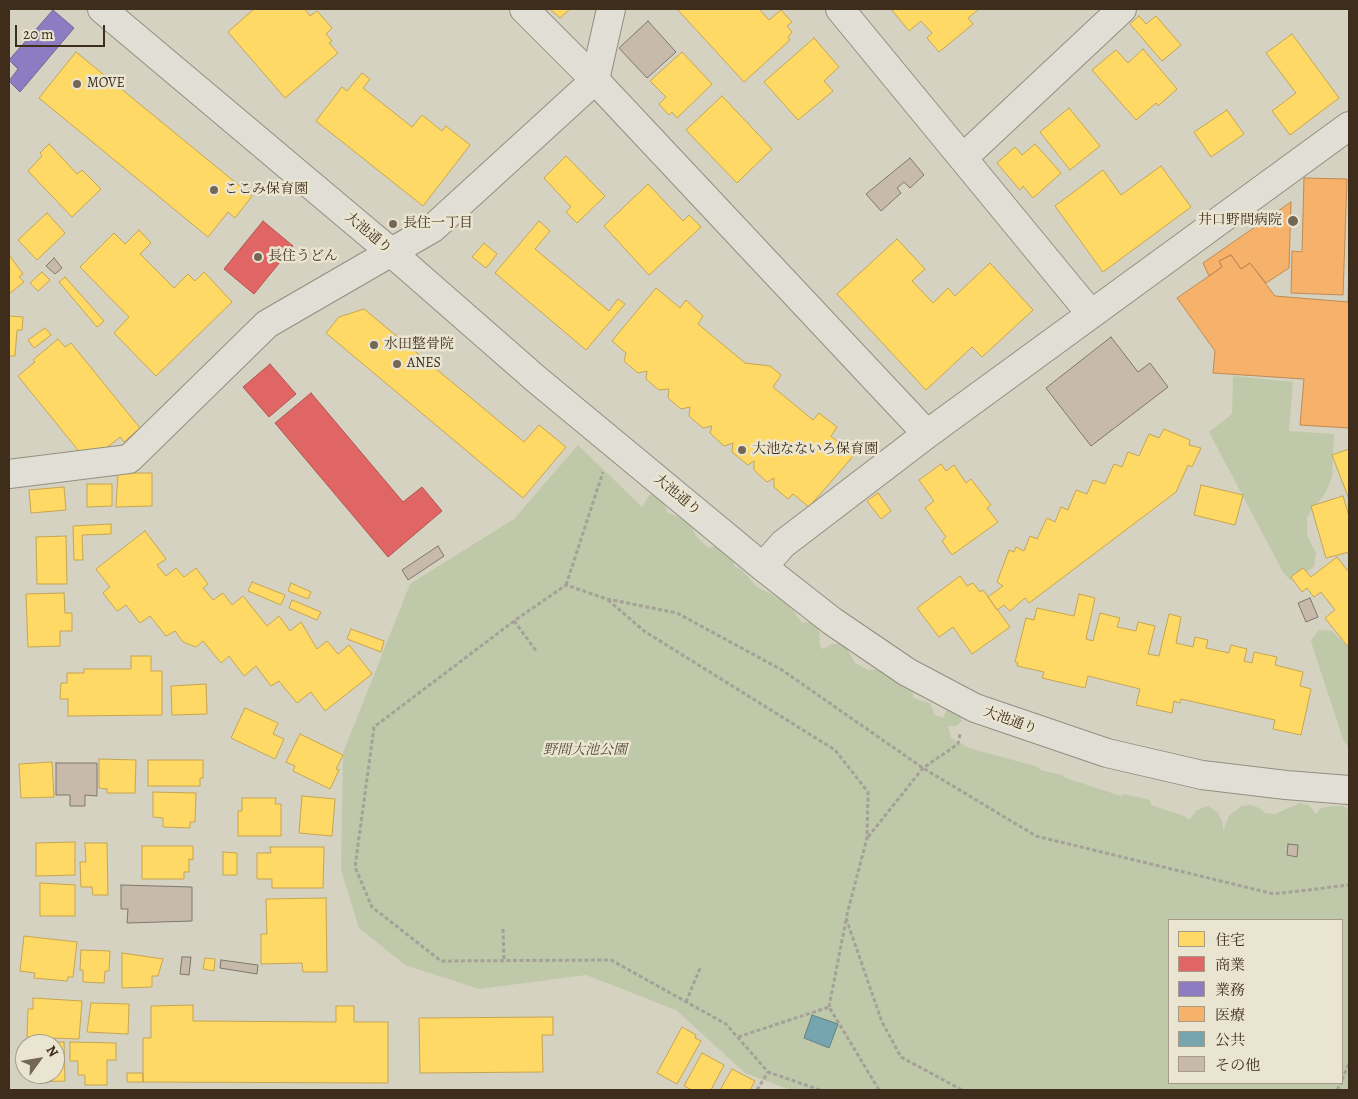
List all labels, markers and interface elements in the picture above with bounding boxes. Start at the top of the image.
scale bar [18,15,108,47]
text: 20 m [23,24,54,44]
place label: MOVE [87,76,125,92]
marker: MOVE [71,78,83,90]
place label: ここみ保育園 [224,182,308,198]
marker: ここみ保育園 [208,184,220,196]
street label: 大池通り [341,209,395,257]
place label: 井口野間病院 [1198,213,1282,229]
marker: 井口野間病院 [1286,214,1300,228]
place label: 長住一丁目 [403,216,473,232]
marker: 長住一丁目 [387,218,399,230]
place label: 長住うどん [268,249,338,265]
marker: 長住うどん [252,251,264,263]
place label: 水田整骨院 [384,337,454,353]
marker: 水田整骨院 [368,339,380,351]
place label: ANES [407,356,441,372]
marker: ANES [391,358,403,370]
place label: 大池なないろ保育園 [752,442,878,458]
marker: 大池なないろ保育園 [736,444,748,456]
street label: 大池通り [650,471,704,519]
street label: 大池通り [981,704,1039,738]
park label: 野間大池公園 [543,743,627,759]
legend [1168,919,1343,1084]
text: 住宅 [1215,930,1245,950]
text: 商業 [1215,955,1245,975]
text: 業務 [1215,980,1245,1000]
text: 医療 [1215,1005,1245,1025]
text: 公共 [1215,1030,1245,1050]
north arrow [15,1034,65,1084]
text: N [42,1042,63,1061]
text: その他 [1215,1055,1260,1075]

